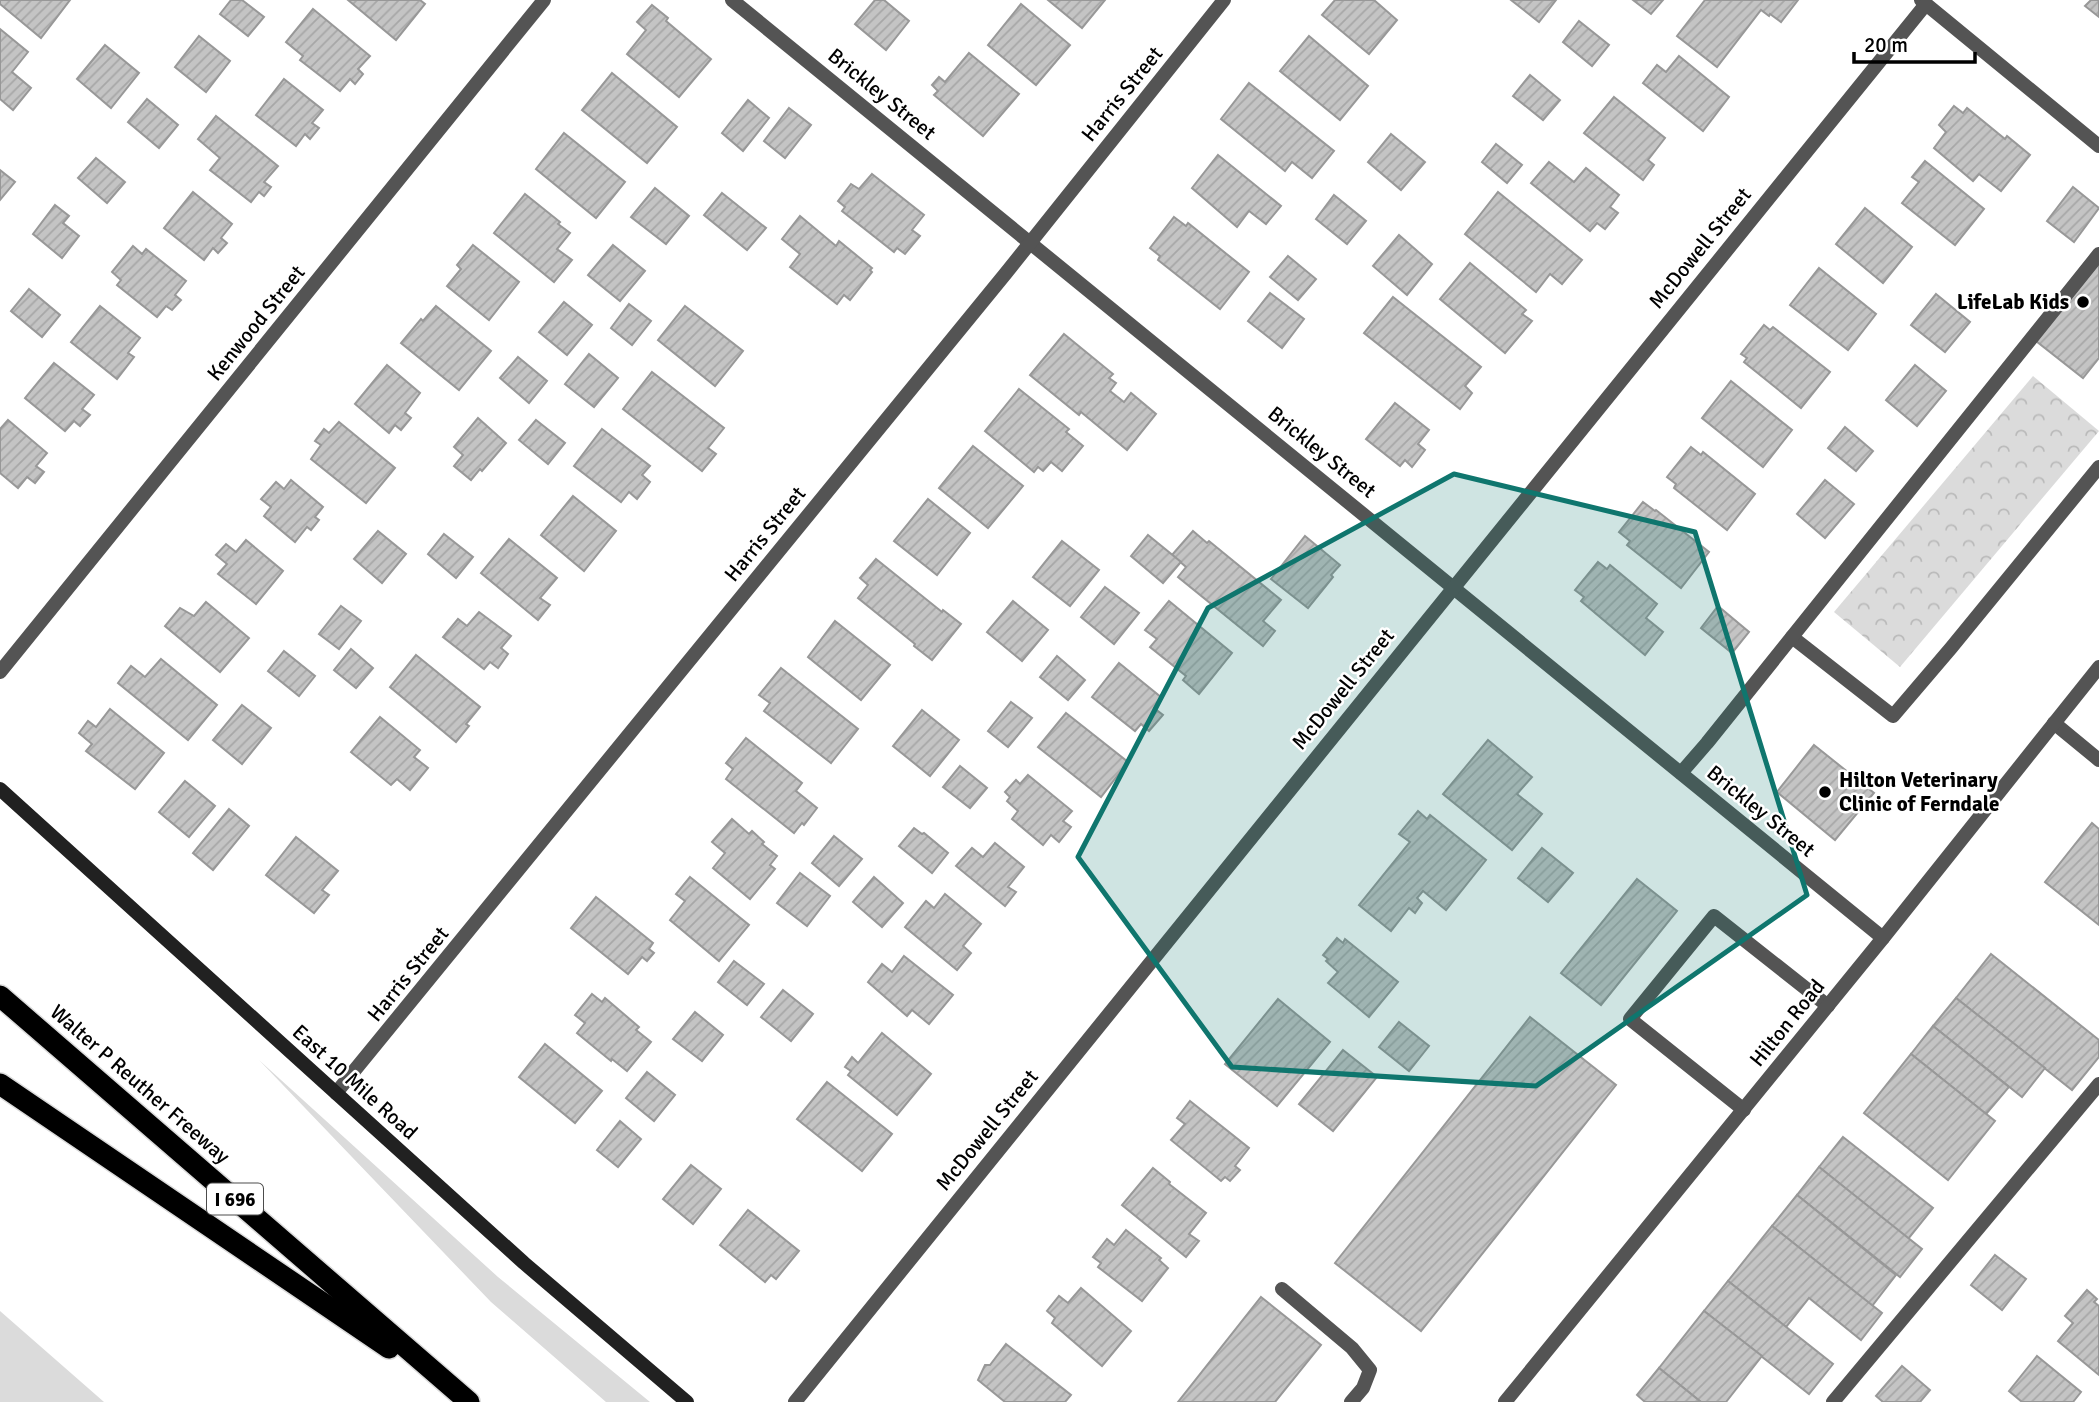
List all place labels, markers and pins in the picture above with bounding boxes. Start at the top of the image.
place label: LifeLab Kids [1957,289,2069,315]
marker: LifeLab Kids [2075,294,2091,310]
place label: Hilton Veterinary Clinic of Ferndale [1839,767,2000,817]
marker: Hilton Veterinary Clinic of Ferndale [1817,784,1833,800]

